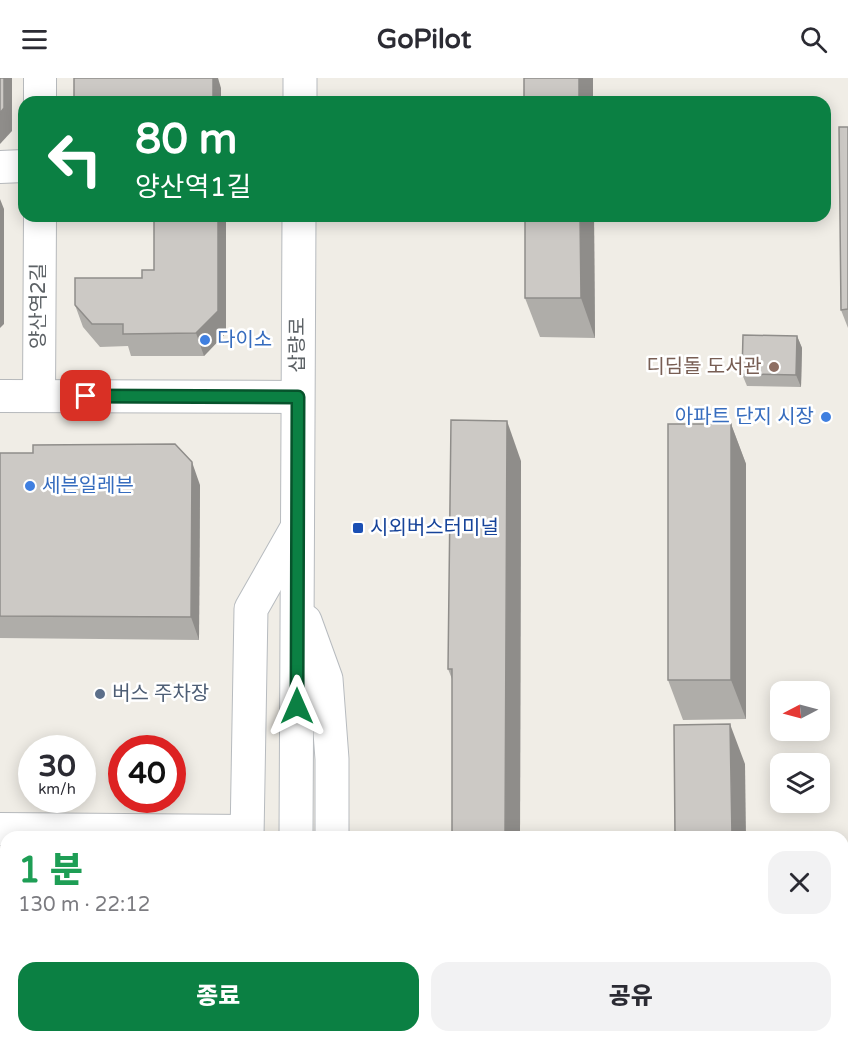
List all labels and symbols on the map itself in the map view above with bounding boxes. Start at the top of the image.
street label: 양산역2길 [27,263,51,349]
street label: 삽량로 [286,317,310,373]
place label: 다이소 [217,328,272,352]
marker: 다이소 [198,333,212,347]
place label: 디딤돌 도서관 [646,355,762,379]
marker: 디딤돌 도서관 [767,360,781,374]
pin [60,370,111,421]
place label: 아파트 단지 시장 [675,405,814,429]
marker: 아파트 단지 시장 [819,410,833,424]
place label: 세븐일레븐 [42,474,134,498]
marker: 세븐일레븐 [23,479,37,493]
place label: 시외버스터미널 [370,516,499,540]
marker: 시외버스터미널 [351,521,365,535]
position arrow [265,674,329,738]
north arrow [770,681,830,741]
place label: 버스 주차장 [112,682,209,706]
marker: 버스 주차장 [93,687,107,701]
speed limit sign: 40 [108,735,186,813]

